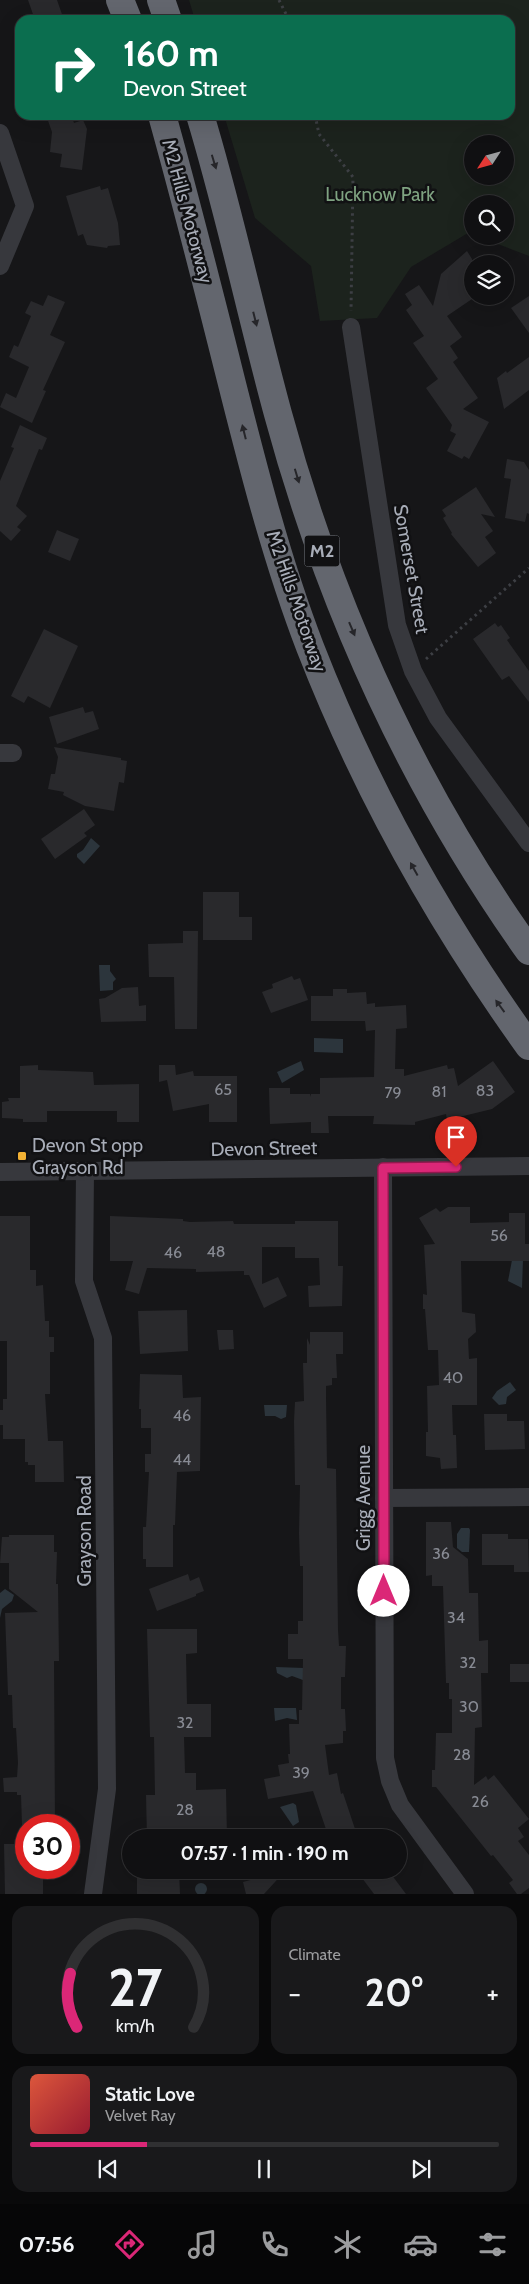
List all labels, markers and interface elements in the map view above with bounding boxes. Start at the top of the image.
text: 160 m [123,32,219,75]
icon: right [40,35,105,100]
text: Devon Street [123,75,247,102]
north arrow [464,135,514,185]
map controls [464,135,514,305]
street label: M2 Hills Motorway [157,136,218,286]
one-way arrow [210,154,218,169]
park label: Lucknow Park [325,183,435,206]
button: search [464,195,514,245]
button: layers [464,255,514,305]
one-way arrow [251,312,259,327]
one-way arrow [240,424,248,439]
one-way arrow [293,469,301,484]
street label: Somerset Street [389,503,434,636]
street label: M2 Hills Motorway [262,527,332,675]
road number: M2 [304,536,340,566]
one-way arrow [348,622,356,637]
one-way arrow [410,862,419,875]
one-way arrow [495,1000,506,1013]
house number: 65 [214,1080,232,1099]
house number: 83 [476,1081,494,1100]
house number: 81 [432,1082,446,1101]
house number: 79 [384,1083,402,1102]
pin [435,1116,477,1167]
icon: arrive [442,1123,470,1151]
place label: Devon St opp Grayson Rd [32,1134,143,1179]
street label: Devon Street [210,1136,318,1161]
marker: Devon St opp Grayson Rd [16,1150,28,1162]
house number: 56 [490,1226,508,1245]
house number: 48 [207,1242,225,1261]
house number: 46 [164,1243,182,1262]
house number: 40 [443,1368,463,1387]
house number: 46 [173,1406,191,1425]
street label: Grigg Avenue [352,1445,375,1551]
house number: 44 [173,1450,191,1469]
street label: Grayson Road [73,1475,96,1587]
house number: 36 [432,1544,450,1563]
position arrow [357,1564,409,1616]
house number: 34 [447,1608,465,1627]
house number: 32 [459,1653,477,1672]
house number: 30 [459,1697,479,1716]
house number: 32 [176,1713,194,1732]
house number: 28 [453,1745,471,1764]
house number: 39 [292,1763,310,1782]
house number: 26 [471,1792,489,1811]
house number: 28 [176,1800,194,1819]
speed limit sign: 30 [15,1814,80,1879]
text: 07:57 · 1 min · 190 m [181,1842,348,1865]
text: Climate [289,1945,341,1964]
text: 27 [108,1956,163,2019]
text: 20° [365,1969,423,2016]
text: − [289,1976,301,2010]
text: + [487,1976,499,2010]
text: km/h [116,2015,155,2036]
text: Static Love [105,2083,195,2106]
text: Velvet Ray [105,2106,176,2125]
icon: previous [94,2155,122,2183]
icon: pause [250,2155,278,2183]
icon: next [407,2155,435,2183]
icon: directions [112,2227,147,2262]
icon: music [185,2227,220,2262]
icon: phone [257,2227,292,2262]
icon: climate [330,2227,365,2262]
icon: car [403,2227,438,2262]
icon: filters [475,2227,510,2262]
text: 07:56 [19,2231,75,2258]

